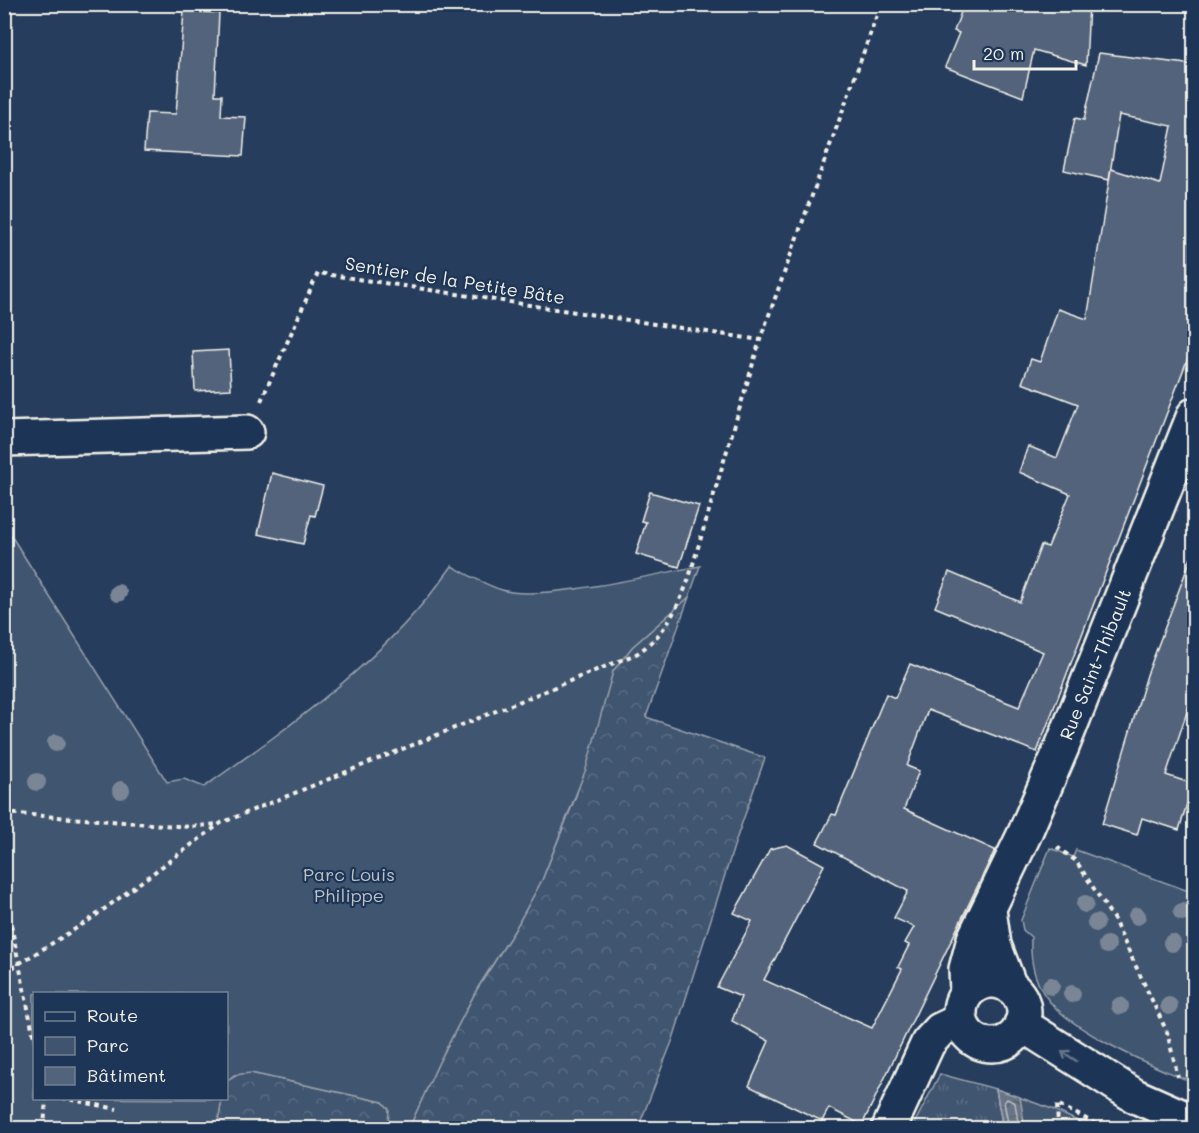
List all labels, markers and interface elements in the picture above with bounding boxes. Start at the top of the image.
scale bar [974,33,1076,71]
text: 20 m [983,41,1024,65]
street label: Sentier de la Petite Bâte [343,251,567,309]
street label: Rue Saint-Thibault [1054,585,1136,743]
park label: Parc Louis Philippe [303,862,395,907]
legend [33,992,228,1100]
text: Route [87,1003,138,1027]
text: Parc [87,1033,129,1057]
one-way arrow [1061,1050,1077,1062]
text: Bâtiment [87,1063,166,1087]

